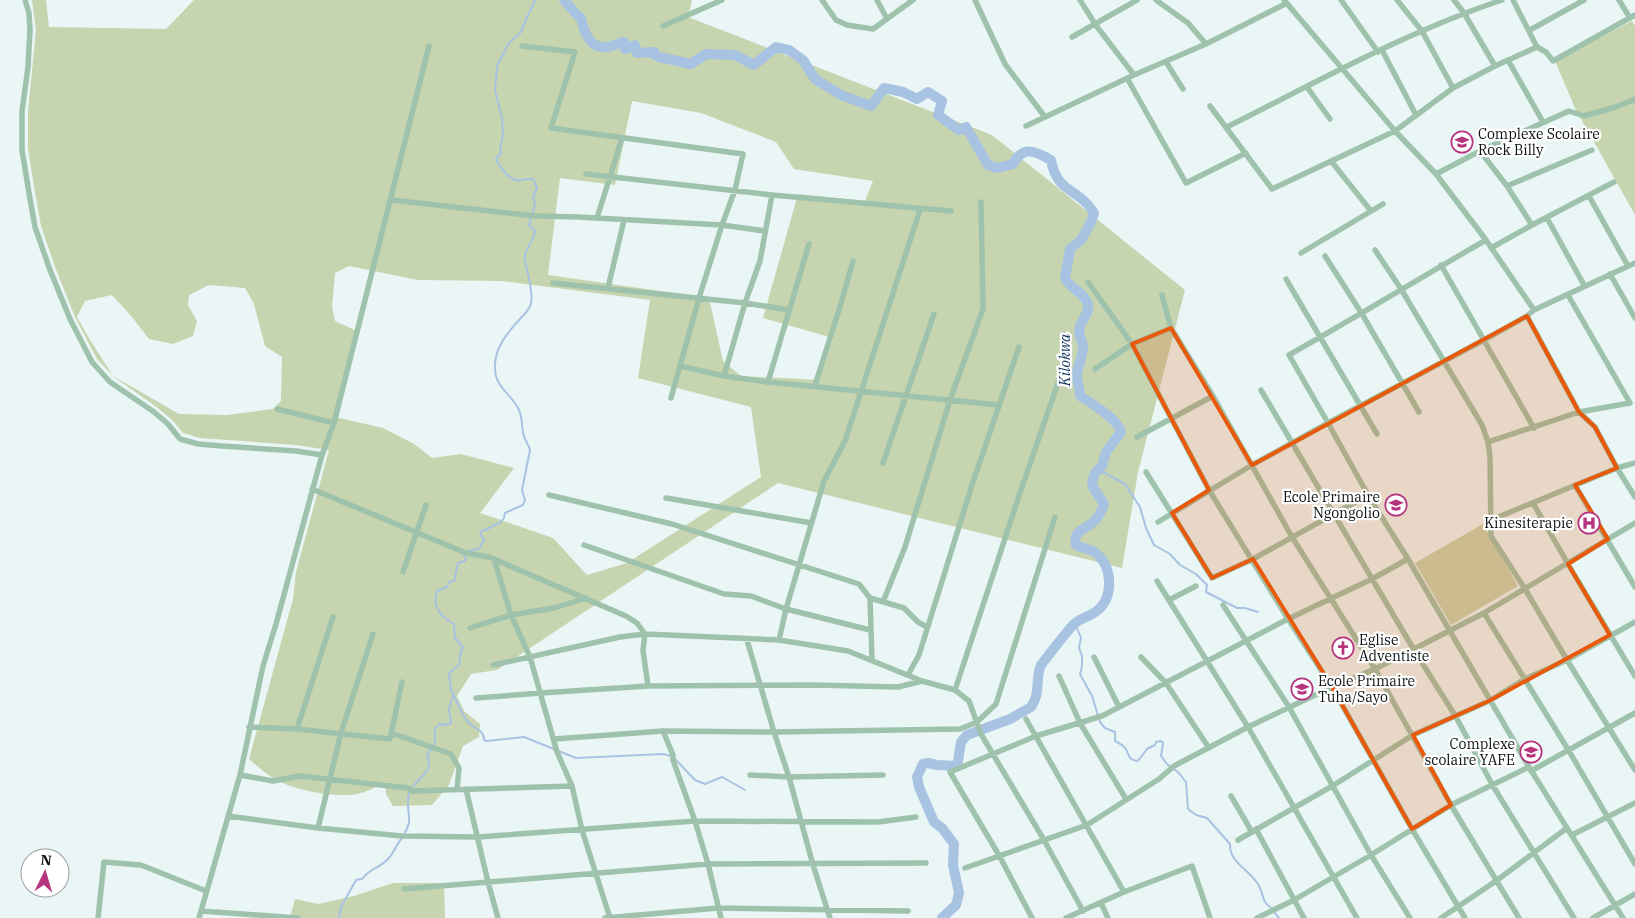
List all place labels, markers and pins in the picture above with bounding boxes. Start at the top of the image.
place label: Complexe Scolaire Rock Billy [1478,125,1600,159]
school or university icon: Complexe Scolaire Rock Billy [1450,130,1474,154]
place label: Ecole Primaire Ngongolio [1283,488,1380,522]
school or university icon: Ecole Primaire Ngongolio [1384,493,1408,517]
hospital icon: Kinesiterapie [1577,511,1601,535]
place label: Kinesiterapie [1484,514,1573,532]
place label: Eglise Adventiste [1359,631,1429,665]
church icon: Eglise Adventiste [1331,636,1355,660]
place label: Ecole Primaire Tuha/Sayo [1318,672,1415,706]
school or university icon: Ecole Primaire Tuha/Sayo [1290,677,1314,701]
place label: Complexe scolaire YAFE [1425,735,1515,769]
school or university icon: Complexe scolaire YAFE [1519,740,1543,764]

